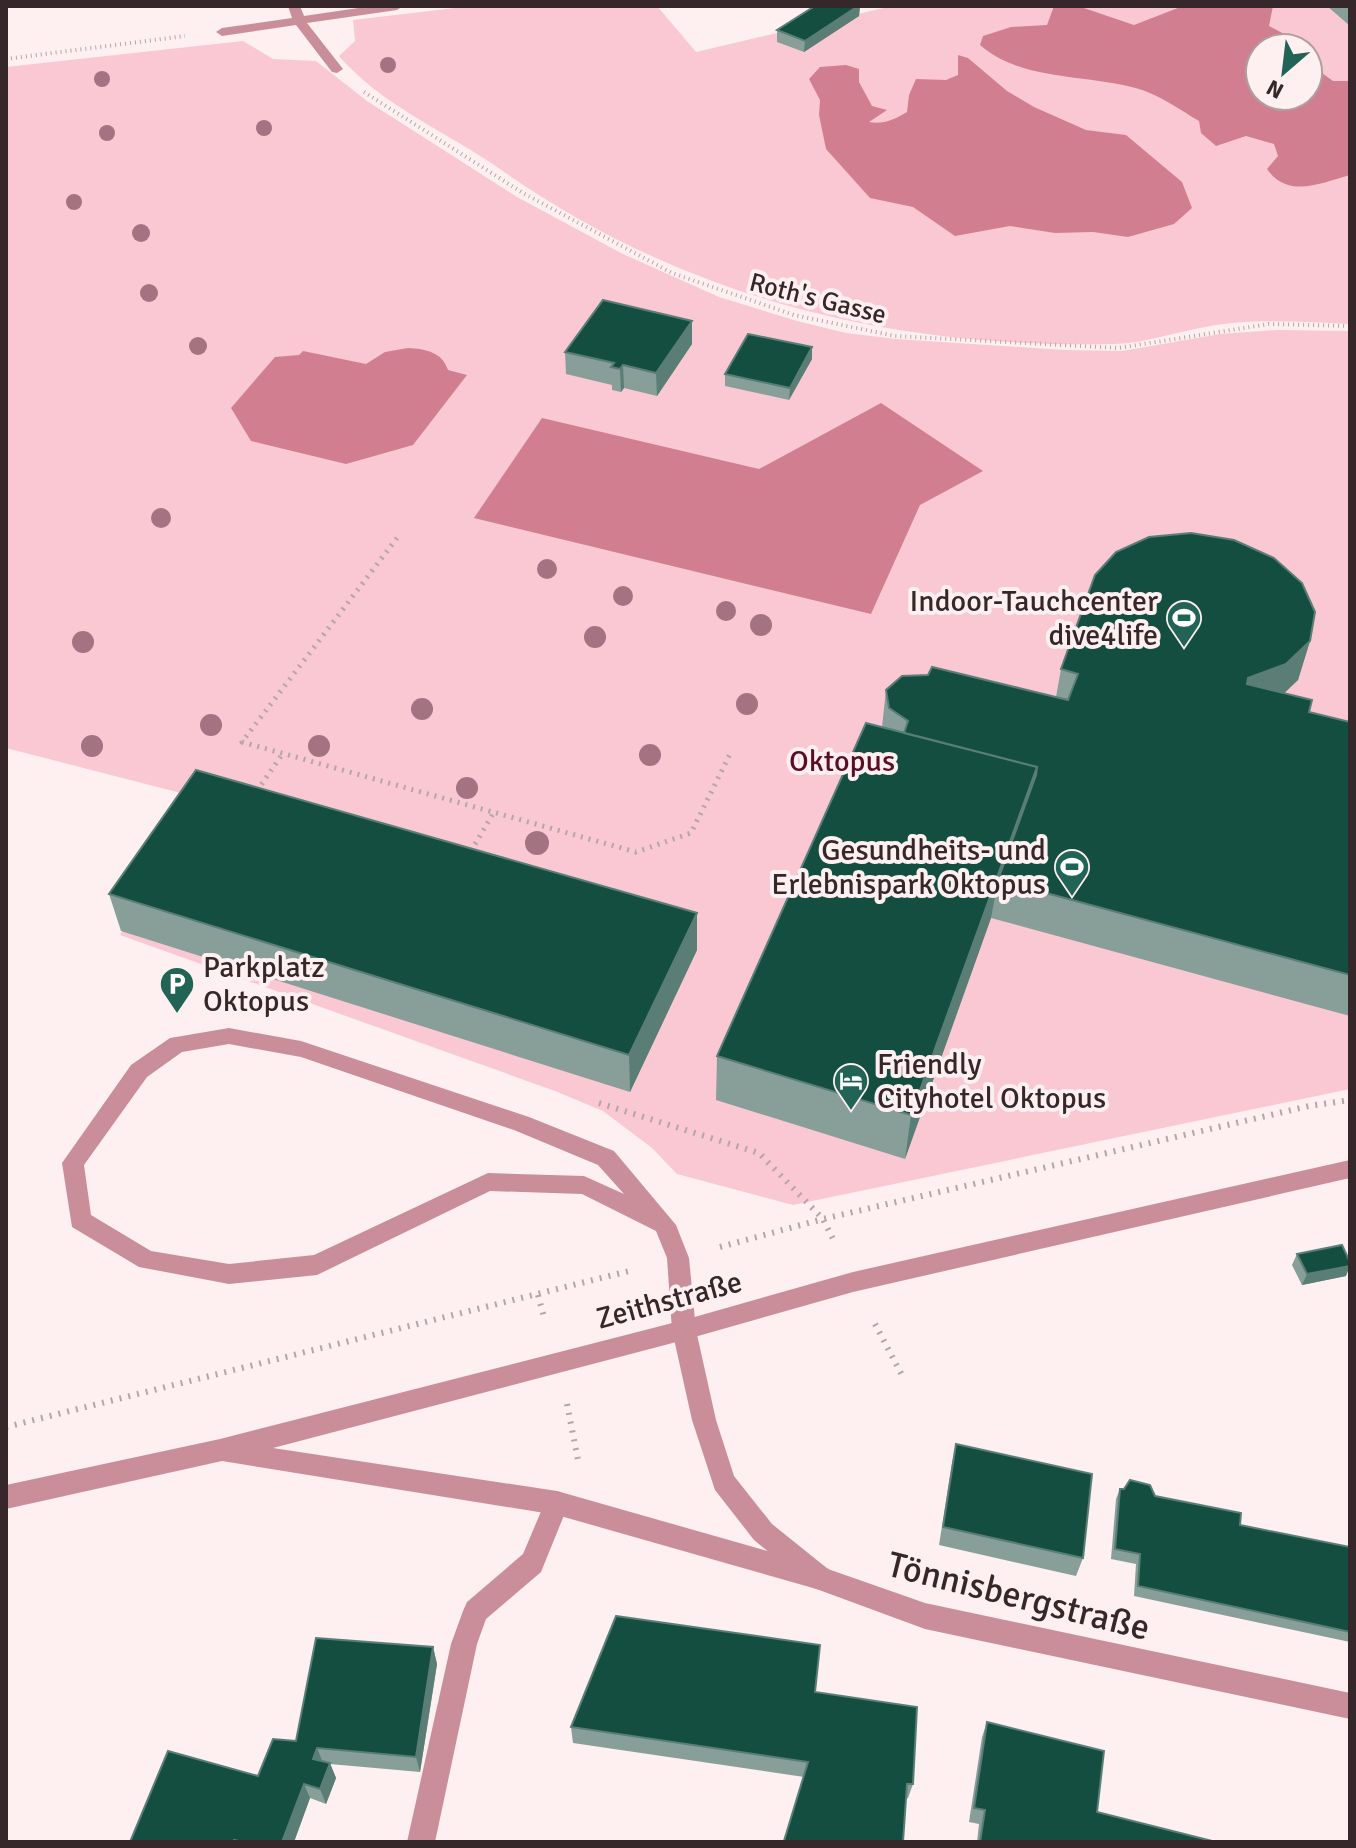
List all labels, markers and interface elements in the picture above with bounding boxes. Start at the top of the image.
north arrow [1244,32,1324,112]
text: N [1262,74,1288,105]
street label: Roth's Gasse [746,267,890,331]
place label: Indoor-Tauchcenter dive4life [910,583,1158,654]
sports icon: Indoor-Tauchcenter dive4life [1165,599,1203,649]
park label: Oktopus [789,743,895,780]
place label: Gesundheits- und Erlebnispark Oktopus [771,832,1046,903]
sports icon: Gesundheits- und Erlebnispark Oktopus [1053,848,1091,898]
place label: Parkplatz Oktopus [203,949,325,1020]
parking icon: Parkplatz Oktopus [158,965,196,1015]
place label: Friendly Cityhotel Oktopus [877,1046,1106,1117]
hotel icon: Friendly Cityhotel Oktopus [832,1062,870,1112]
street label: Zeithstraße [592,1263,746,1338]
street label: Tönnisbergstraße [883,1542,1154,1651]

